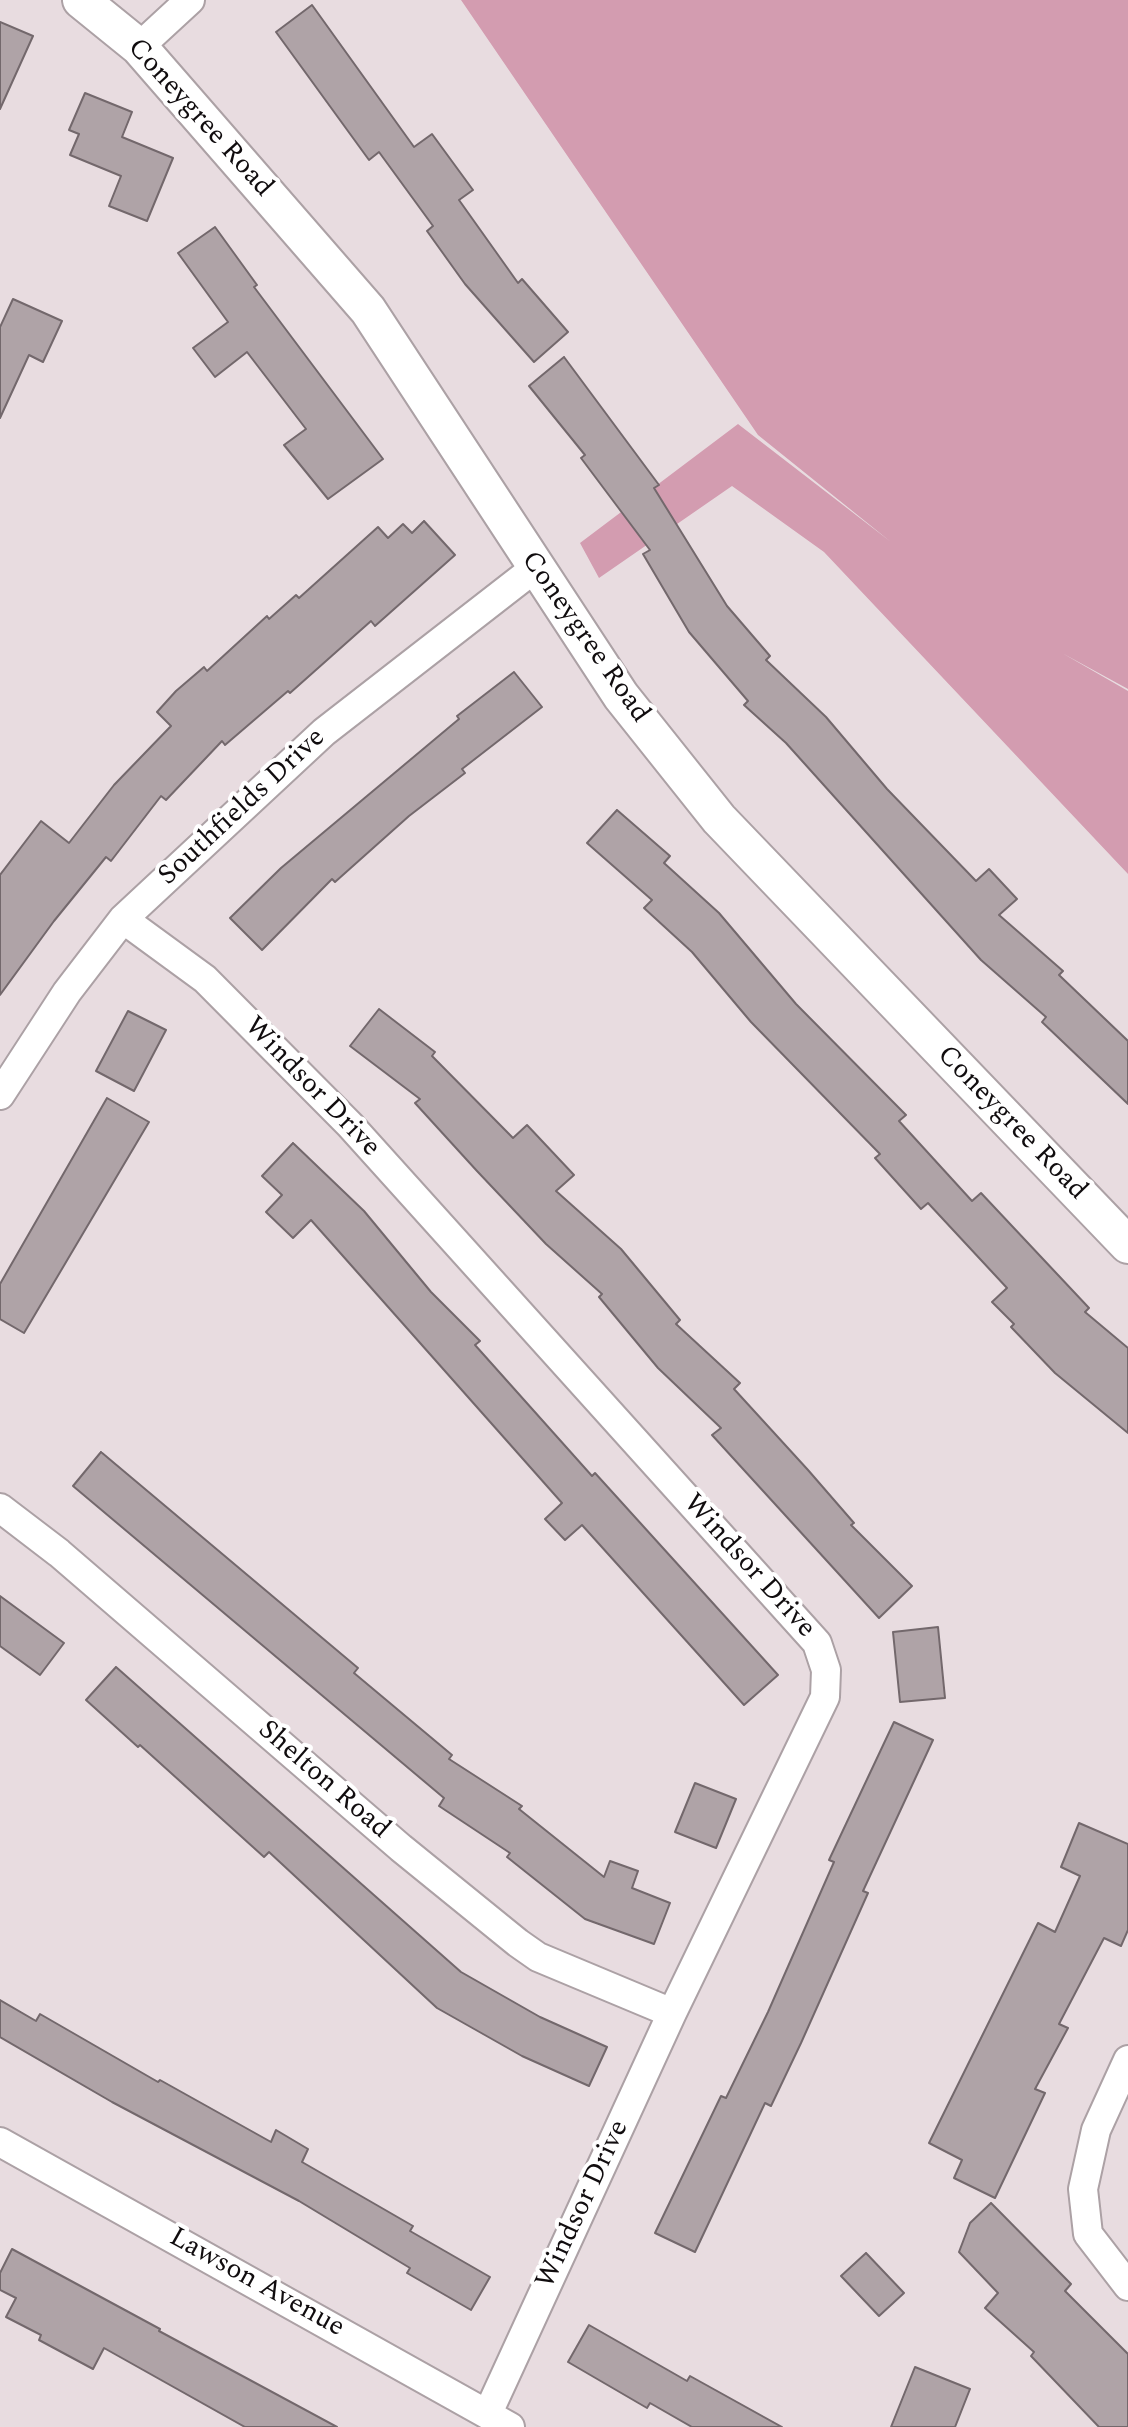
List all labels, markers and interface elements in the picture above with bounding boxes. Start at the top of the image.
street label: Coneygree Road [119,33,279,205]
street label: Coneygree Road [512,546,656,730]
street label: Southfields Drive [153,722,333,894]
street label: Windsor Drive [236,1011,386,1165]
street label: Coneygree Road [929,1040,1093,1208]
street label: Windsor Drive [675,1488,821,1646]
street label: Shelton Road [250,1714,396,1848]
street label: Windsor Drive [530,2116,638,2294]
street label: Lawson Avenue [162,2222,350,2346]

